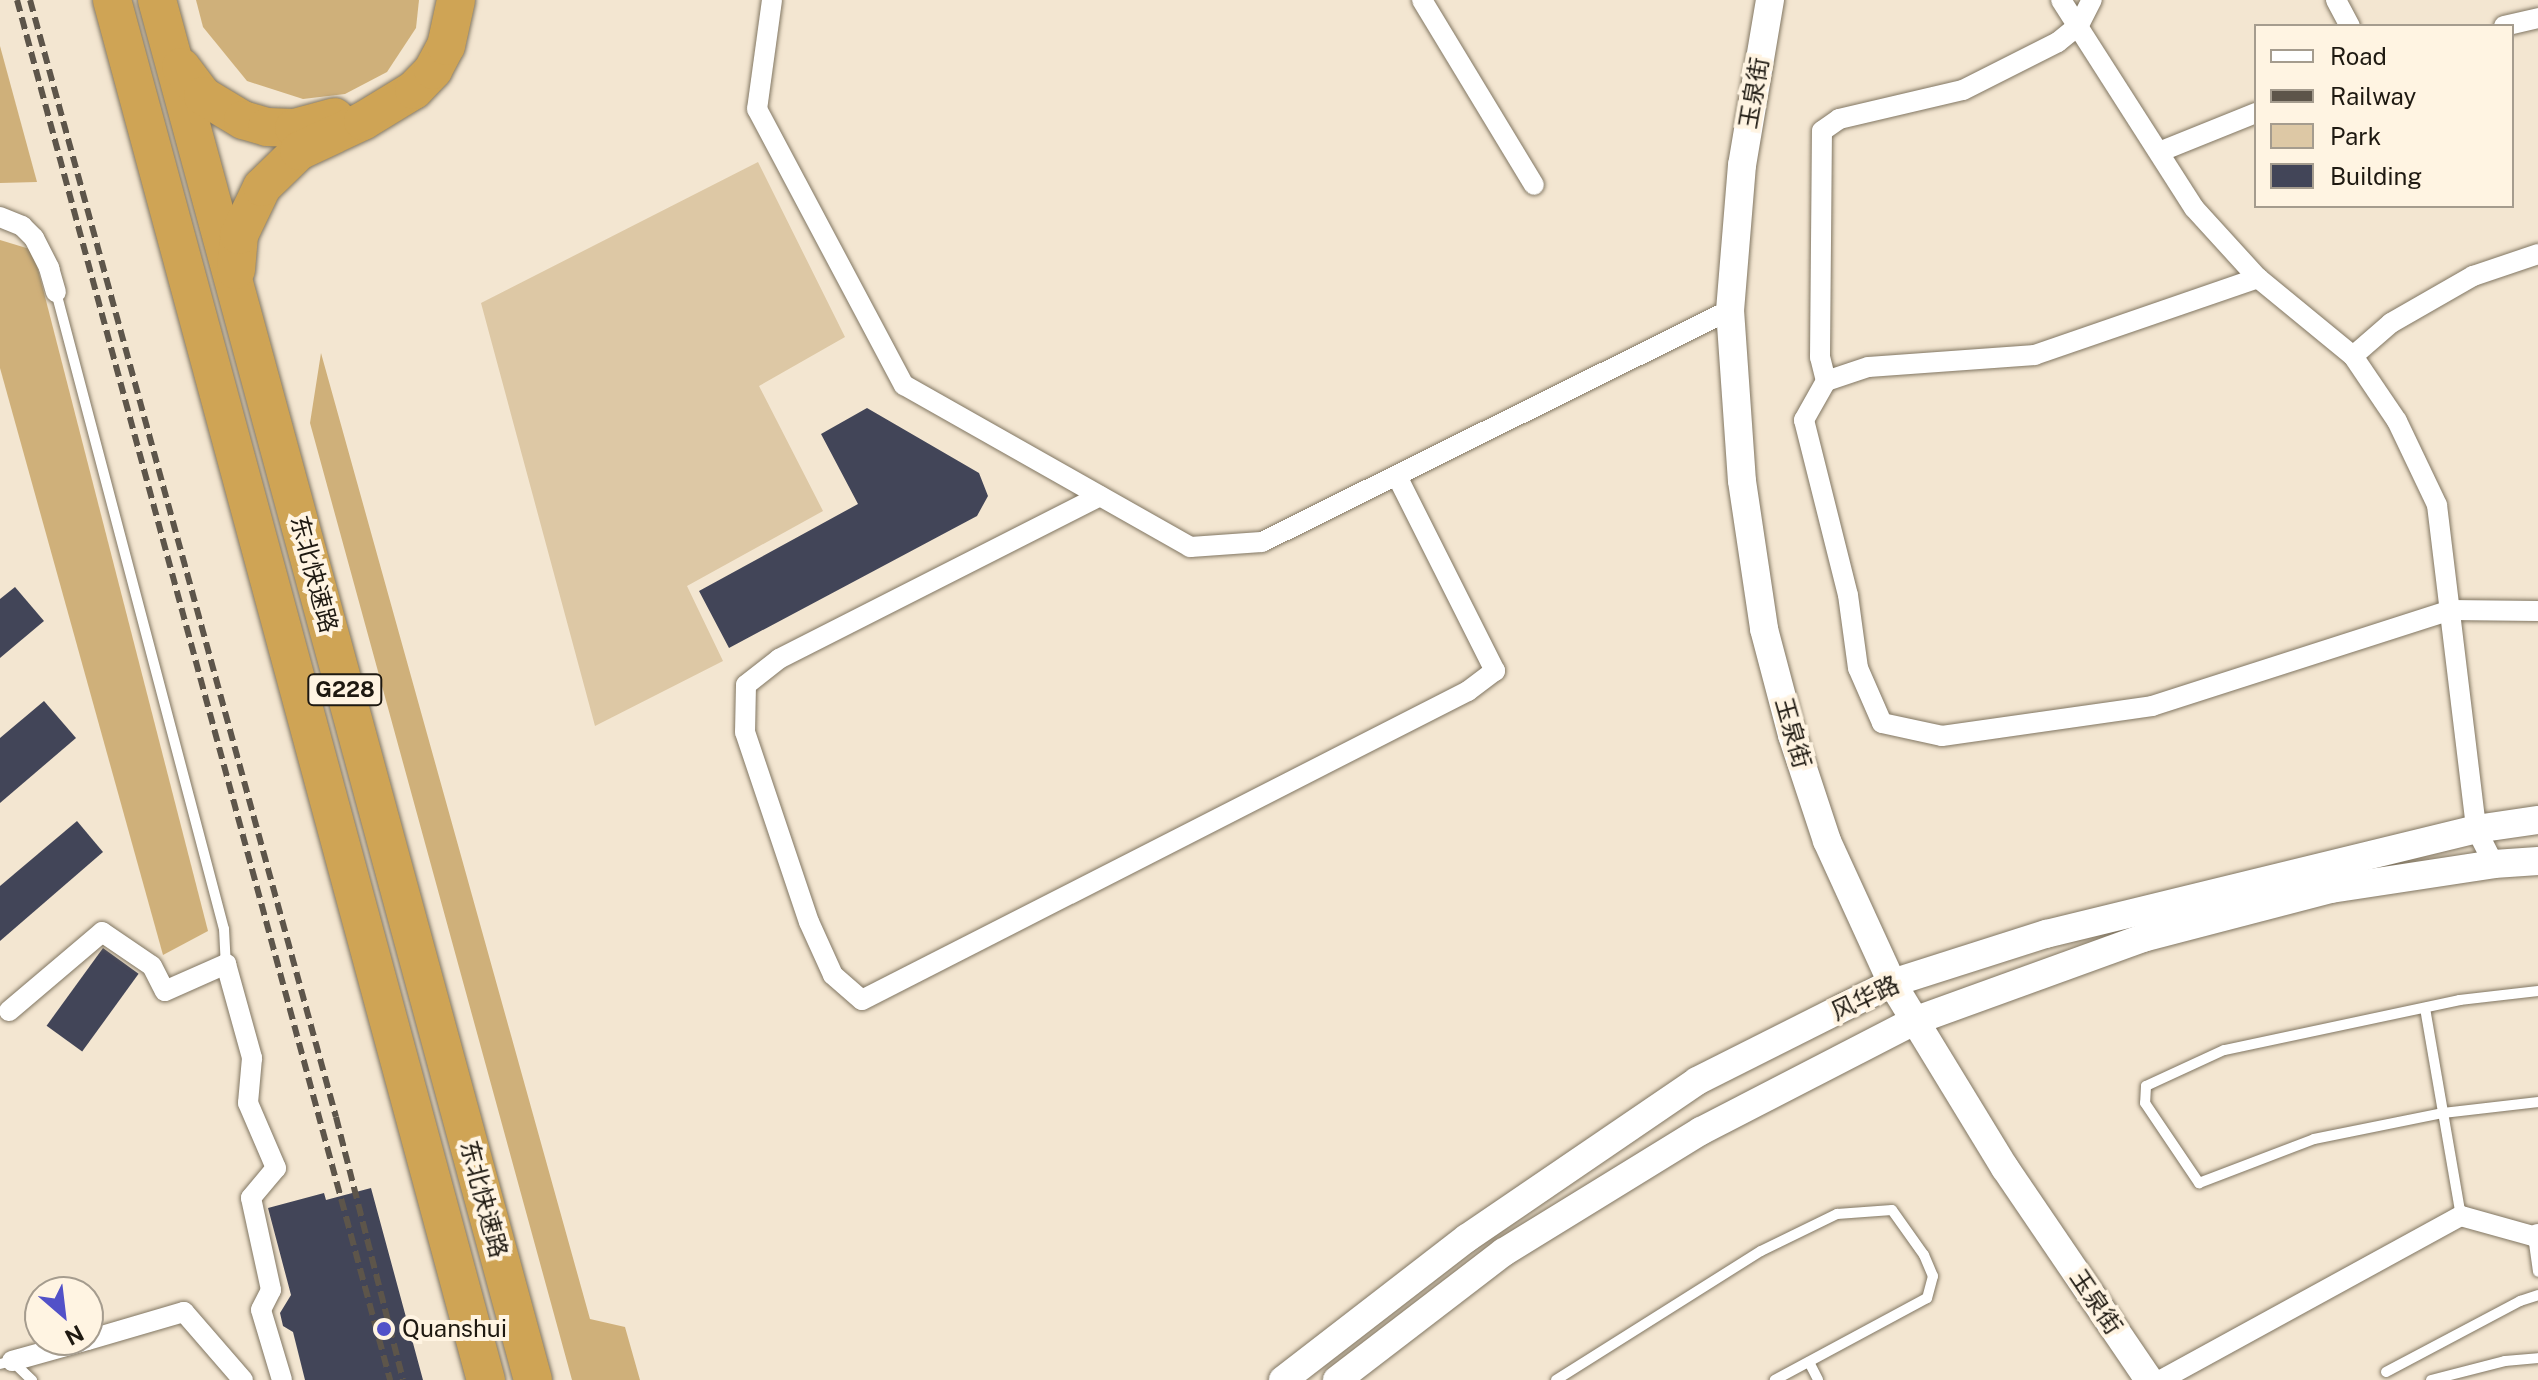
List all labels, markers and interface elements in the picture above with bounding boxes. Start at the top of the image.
legend [2254,24,2514,208]
text: Road [2330,42,2387,70]
street label: 玉泉街 [1734,55,1774,131]
text: Railway [2330,82,2416,110]
text: Park [2330,122,2381,150]
text: Building [2330,162,2422,190]
street label: 东北快速路 [285,512,343,636]
road number: G228 [307,672,383,708]
street label: 玉泉街 [1769,694,1817,772]
street label: 风华路 [1826,970,1904,1026]
street label: 东北快速路 [455,1137,513,1261]
street label: 玉泉街 [2064,1264,2128,1340]
north arrow [24,1276,104,1356]
place label: Quanshui [402,1315,507,1343]
marker: Quanshui [373,1318,395,1340]
text: N [61,1320,88,1351]

